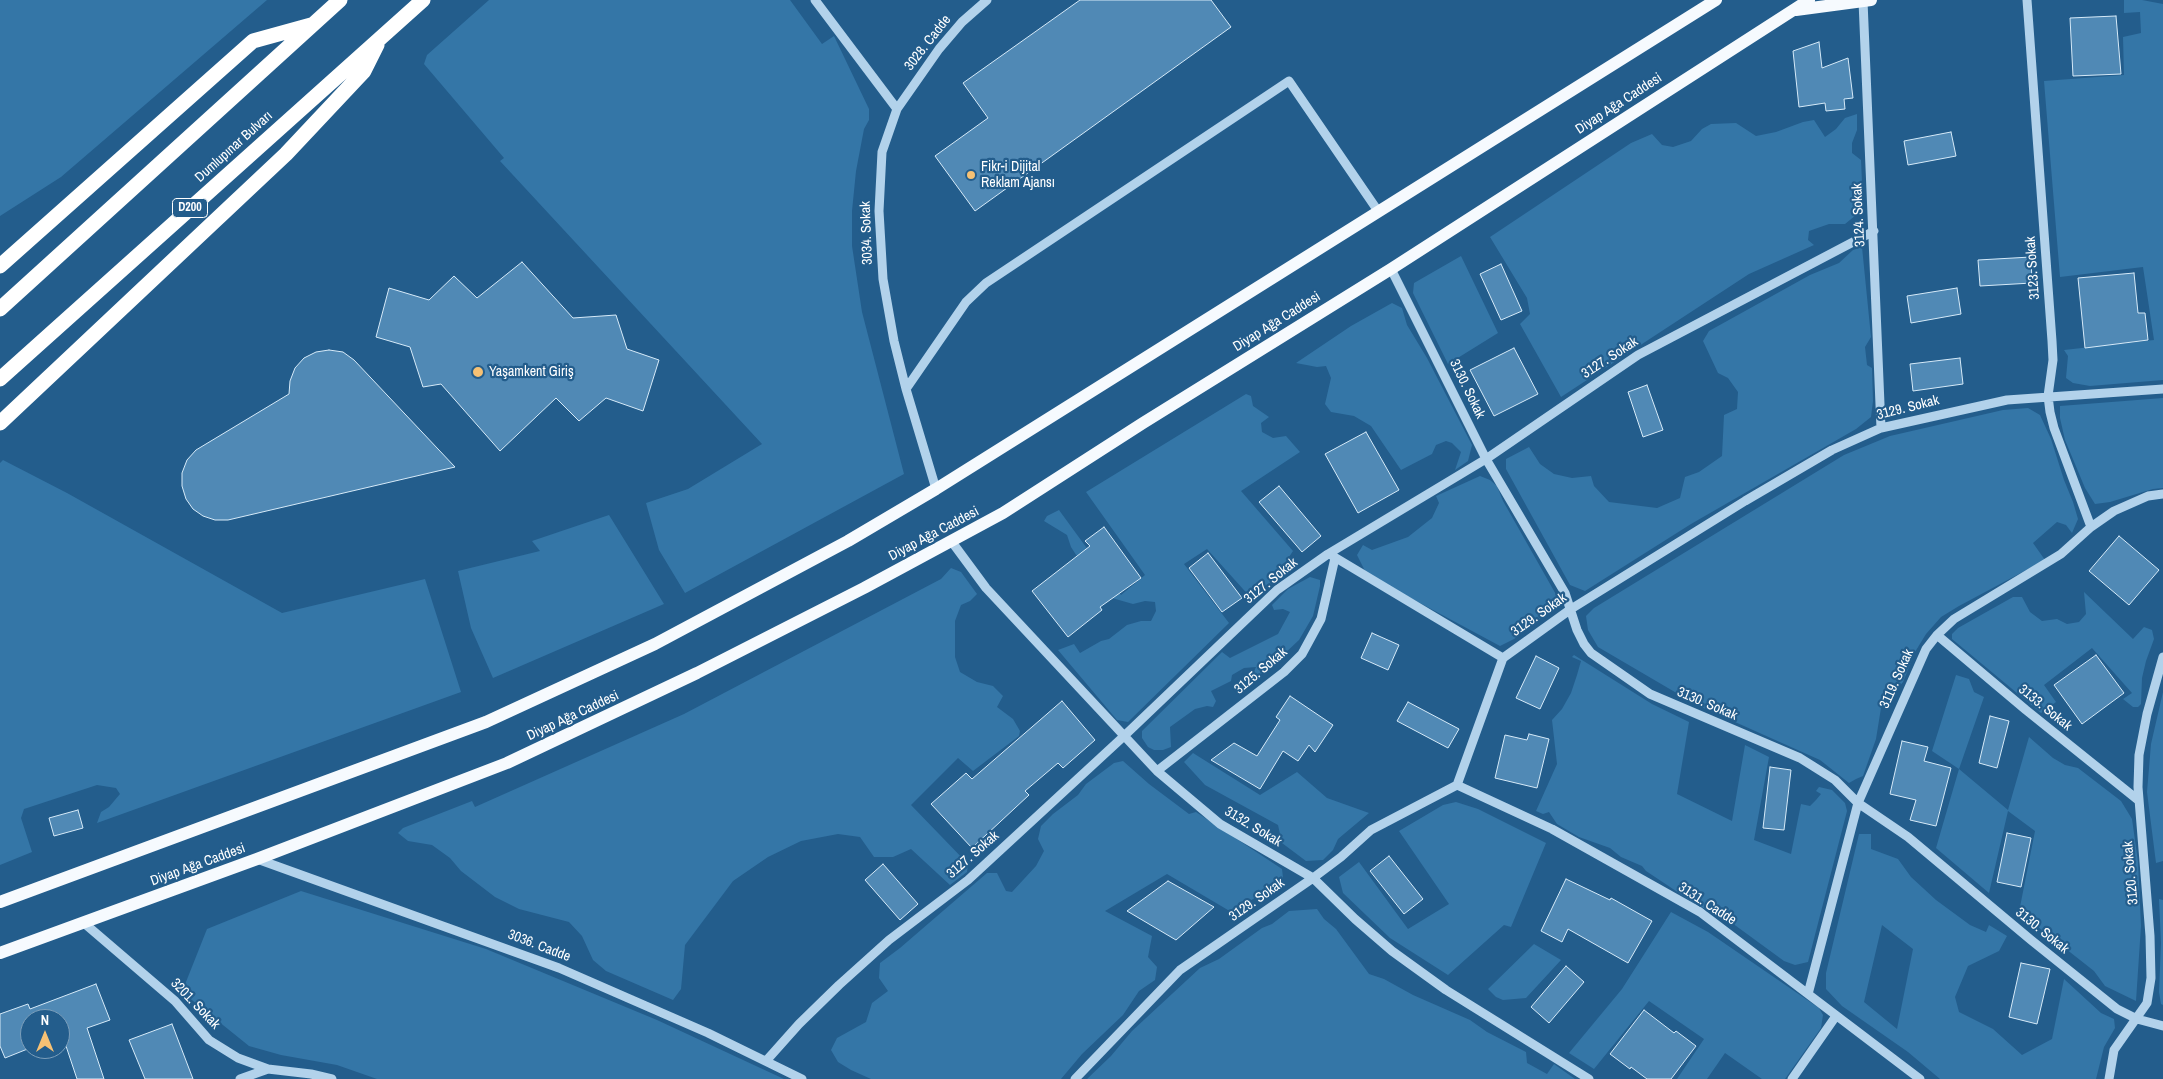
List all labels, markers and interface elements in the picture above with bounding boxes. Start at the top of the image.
street label: 3028. Cadde [901,12,955,74]
street label: Diyap Ağa Caddesi [1573,70,1665,138]
street label: Dumlupınar Bulvarı [192,108,276,186]
place label: Fikr-i Dijital Reklam Ajansı [981,159,1055,192]
marker: Fikr-i Dijital Reklam Ajansı [965,169,977,181]
street label: 3124. Sokak [1849,183,1869,247]
road number: D200 [172,198,208,218]
street label: 3034. Sokak [857,201,877,265]
street label: 3123. Sokak [2022,236,2044,300]
street label: Diyap Ağa Caddesi [1230,288,1324,356]
street label: 3127. Sokak [1579,334,1641,382]
street label: 3130. Sokak [1445,357,1489,421]
place label: Yaşamkent Giriş [489,364,574,380]
marker: Yaşamkent Giriş [471,365,485,379]
street label: 3129. Sokak [1875,392,1941,424]
street label: Diyap Ağa Caddesi [886,503,982,565]
street label: 3127. Sokak [1241,554,1301,608]
street label: 3129. Sokak [1508,590,1570,640]
street label: 3125. Sokak [1231,644,1291,698]
street label: 3119. Sokak [1877,647,1917,711]
street label: 3133. Sokak [2015,681,2075,735]
street label: 3130. Sokak [1674,684,1740,724]
street label: Diyap Ağa Caddesi [524,687,622,745]
street label: 3132. Sokak [1221,803,1285,851]
street label: 3127. Sokak [943,828,1003,882]
street label: Diyap Ağa Caddesi [148,840,248,890]
street label: 3120. Sokak [2120,840,2142,906]
street label: 3129. Sokak [1226,875,1288,925]
street label: 3131. Cadde [1675,879,1739,929]
street label: 3130. Sokak [2012,904,2072,958]
street label: 3036. Cadde [505,926,573,966]
street label: 3201. Sokak [167,975,223,1033]
north arrow [20,1009,70,1059]
text: N [41,1011,49,1029]

